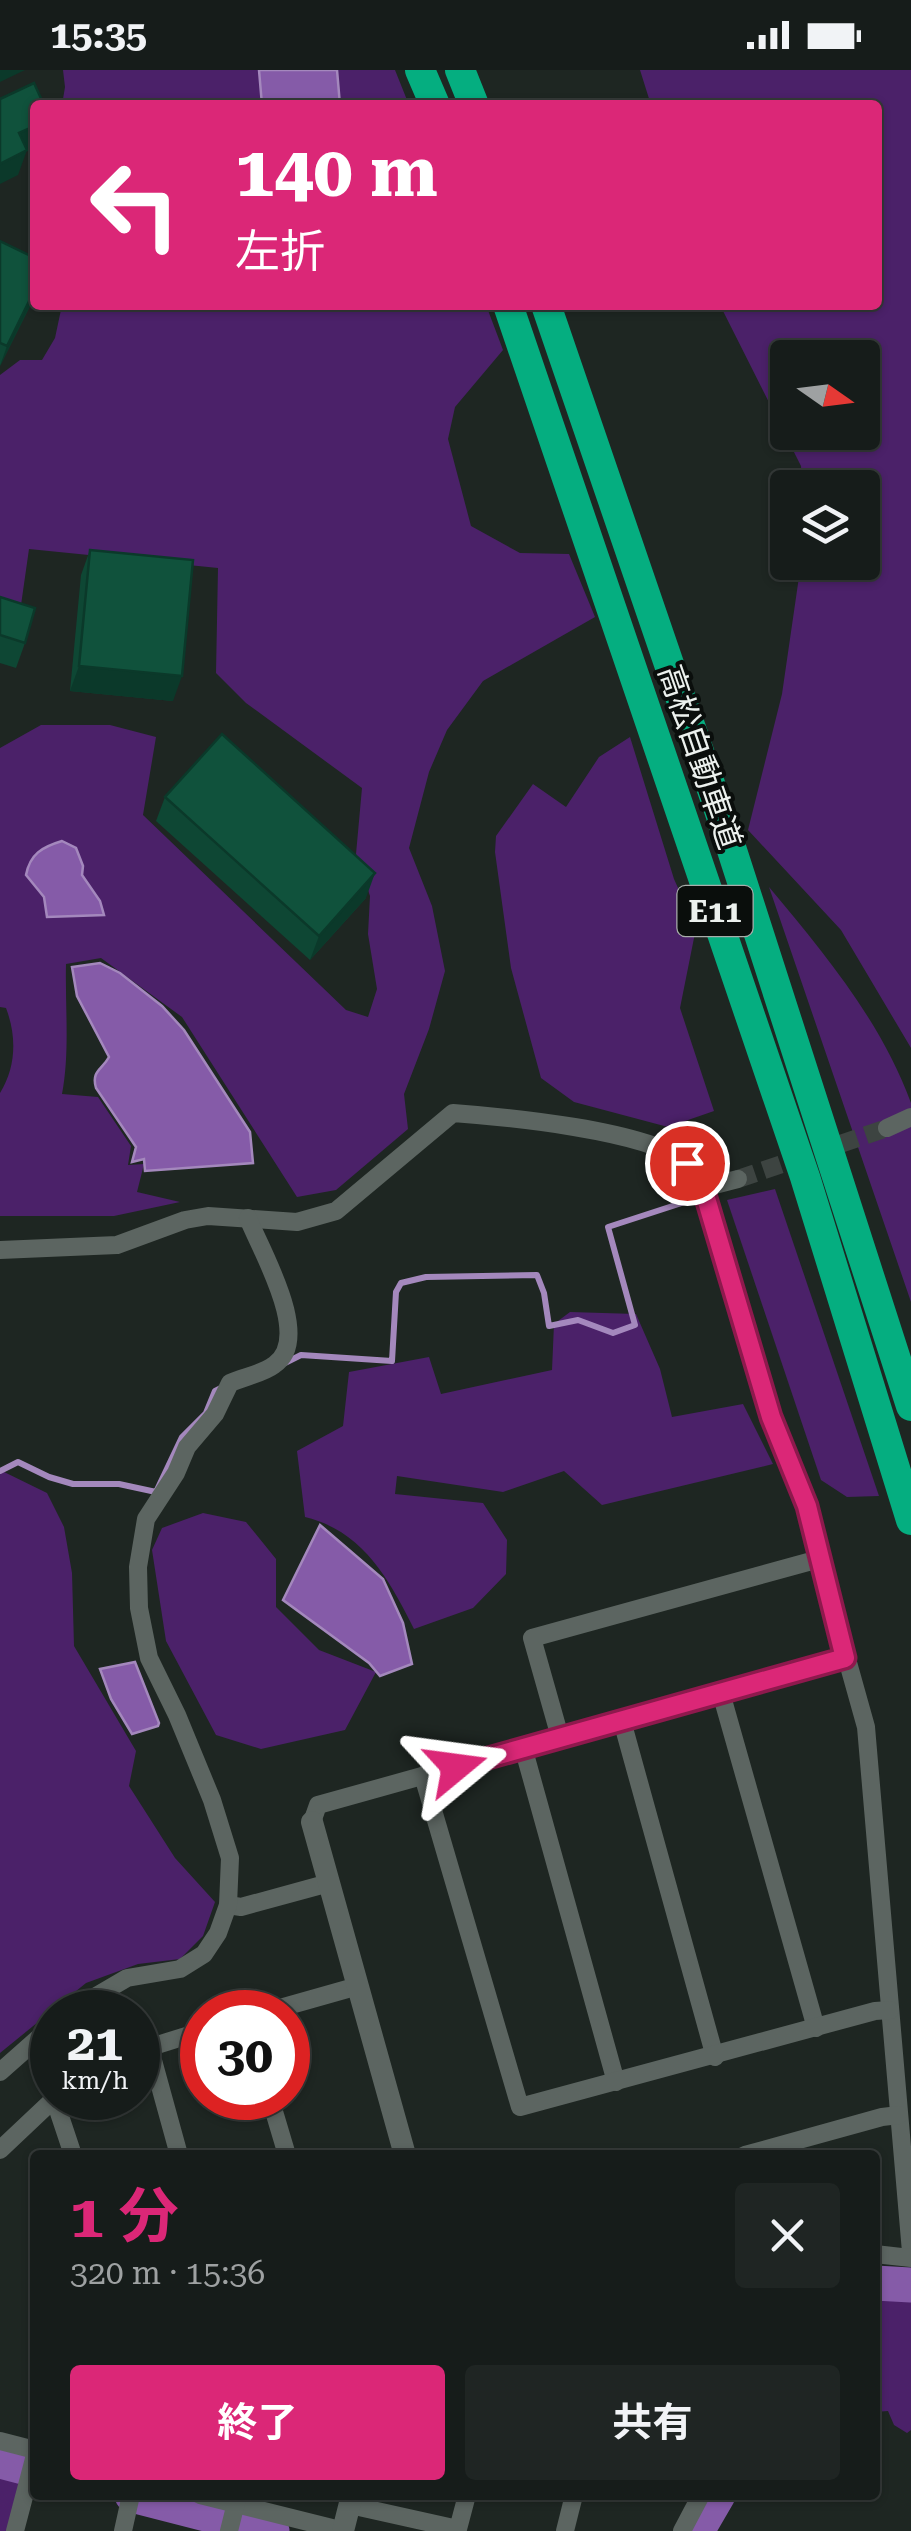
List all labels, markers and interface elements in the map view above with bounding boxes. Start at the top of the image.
text: 15:35 [50,13,147,57]
text: 140 m [235,131,438,213]
icon: left [70,140,200,270]
text: 左折 [235,225,325,278]
north arrow [770,340,880,450]
map controls [770,340,880,580]
button: layers [770,470,880,580]
street label: 高松自動車道 [651,660,749,854]
road number: E11 [678,886,752,936]
pin [645,1121,730,1206]
icon: arrive [660,1136,715,1191]
position arrow [404,1715,508,1819]
speed limit sign: 30 [180,1990,310,2120]
text: 21 [67,2014,123,2072]
text: km/h [62,2066,128,2095]
text: 1 分 [70,2181,179,2252]
button: close [735,2183,840,2288]
text: 320 m · 15:36 [70,2254,265,2292]
button: 終了 [70,2365,445,2480]
button: 共有 [465,2365,840,2480]

